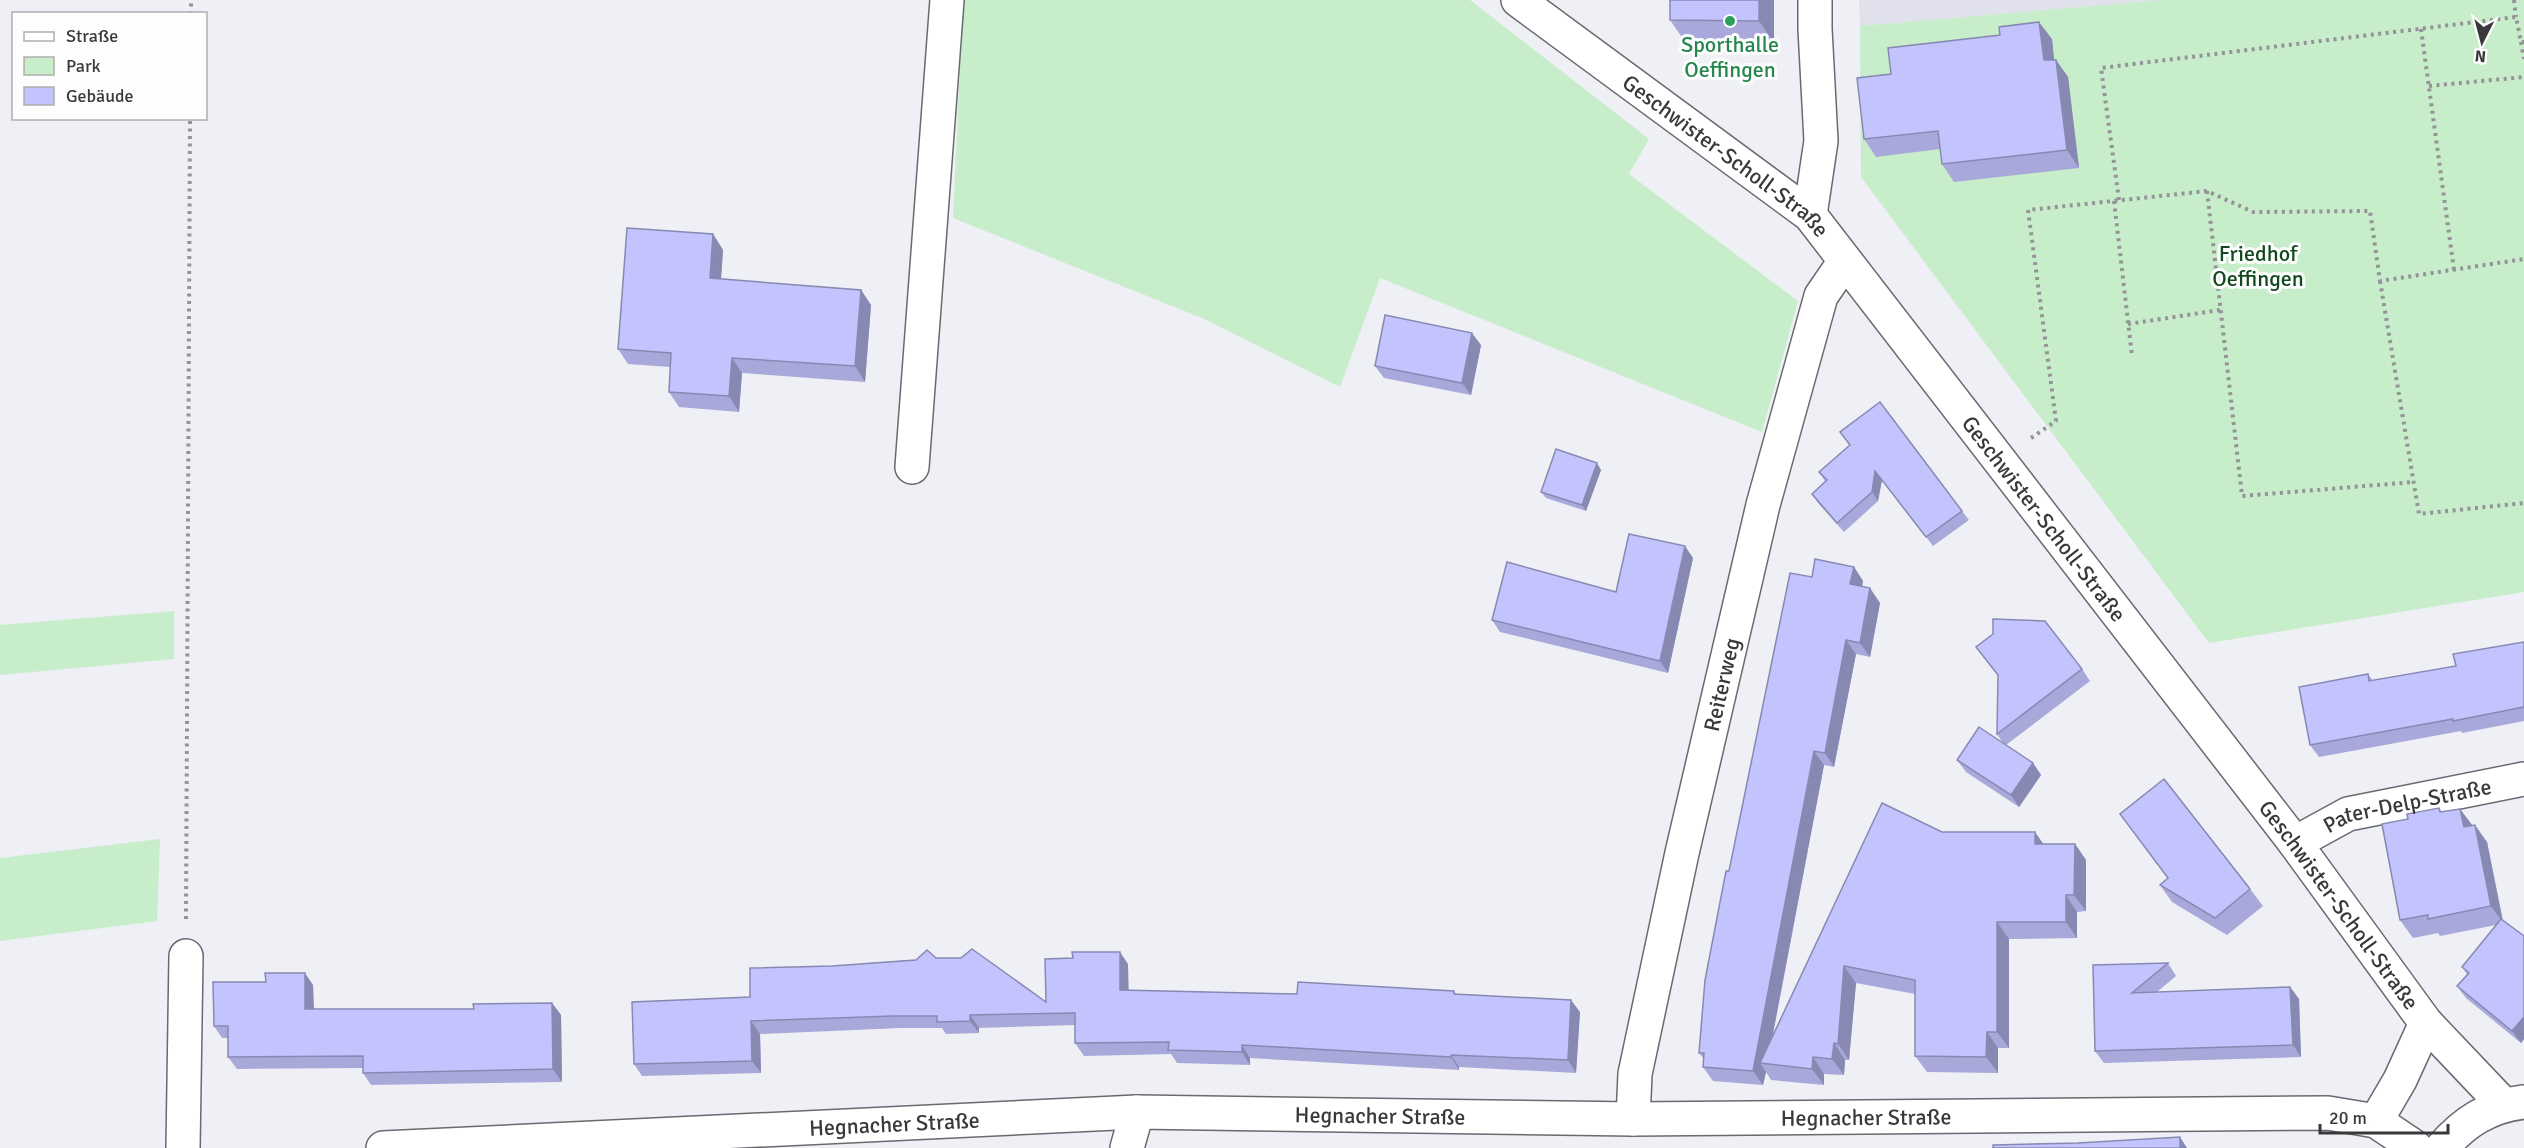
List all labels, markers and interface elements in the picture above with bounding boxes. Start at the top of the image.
legend [12,12,207,120]
north arrow [2452,12,2512,72]
marker: Sporthalle Oeffingen [1723,14,1737,28]
text: Straße [66,25,118,47]
place label: Sporthalle Oeffingen [1681,31,1779,83]
text: N [2474,45,2487,66]
text: Park [66,55,101,77]
street label: Geschwister-Scholl-Straße [1617,69,1835,242]
text: Gebäude [66,85,134,107]
park label: Friedhof Oeffingen [2212,240,2304,292]
street label: Geschwister-Scholl-Straße [1956,410,2132,627]
street label: Reiterweg [1698,635,1746,734]
street label: Pater-Delp-Straße [2318,773,2494,839]
street label: Geschwister-Scholl-Straße [2253,795,2425,1015]
scale bar [2320,1097,2448,1135]
street label: Hegnacher Straße [1295,1101,1466,1131]
street label: Hegnacher Straße [1781,1103,1952,1132]
street label: Hegnacher Straße [809,1107,980,1142]
text: 20 m [2329,1107,2367,1129]

